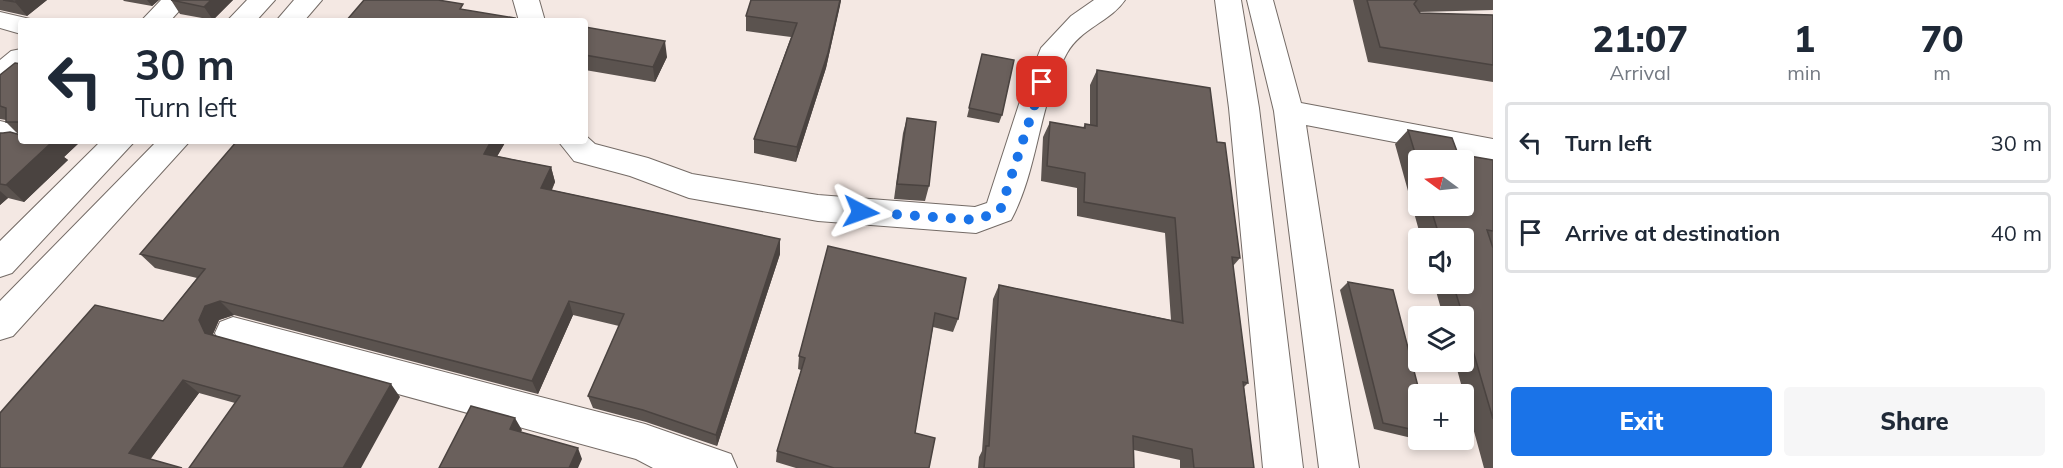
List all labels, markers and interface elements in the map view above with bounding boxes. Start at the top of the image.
text: 21:07 [1592,16,1688,61]
text: 1 [1793,16,1815,61]
text: 70 [1921,16,1964,61]
text: 30 m [135,38,235,91]
icon: left [36,42,114,120]
pin [1016,56,1067,107]
text: Arrival [1610,60,1671,85]
text: min [1787,60,1821,85]
text: m [1933,60,1951,85]
icon: arrive [1025,65,1058,98]
text: Turn left [135,90,237,124]
icon: left [1514,126,1547,159]
text: Turn left [1565,129,1652,157]
text: 30 m [1991,129,2042,157]
north arrow [1408,150,1474,216]
map controls [1408,150,1474,450]
position arrow [829,180,893,244]
icon: arrive [1514,216,1547,249]
text: Arrive at destination [1565,219,1780,247]
text: 40 m [1991,219,2042,247]
button: sound [1408,228,1474,294]
button: layers [1408,306,1474,372]
button: + [1408,384,1474,450]
button: Exit [1511,387,1772,456]
button: Share [1784,387,2045,456]

